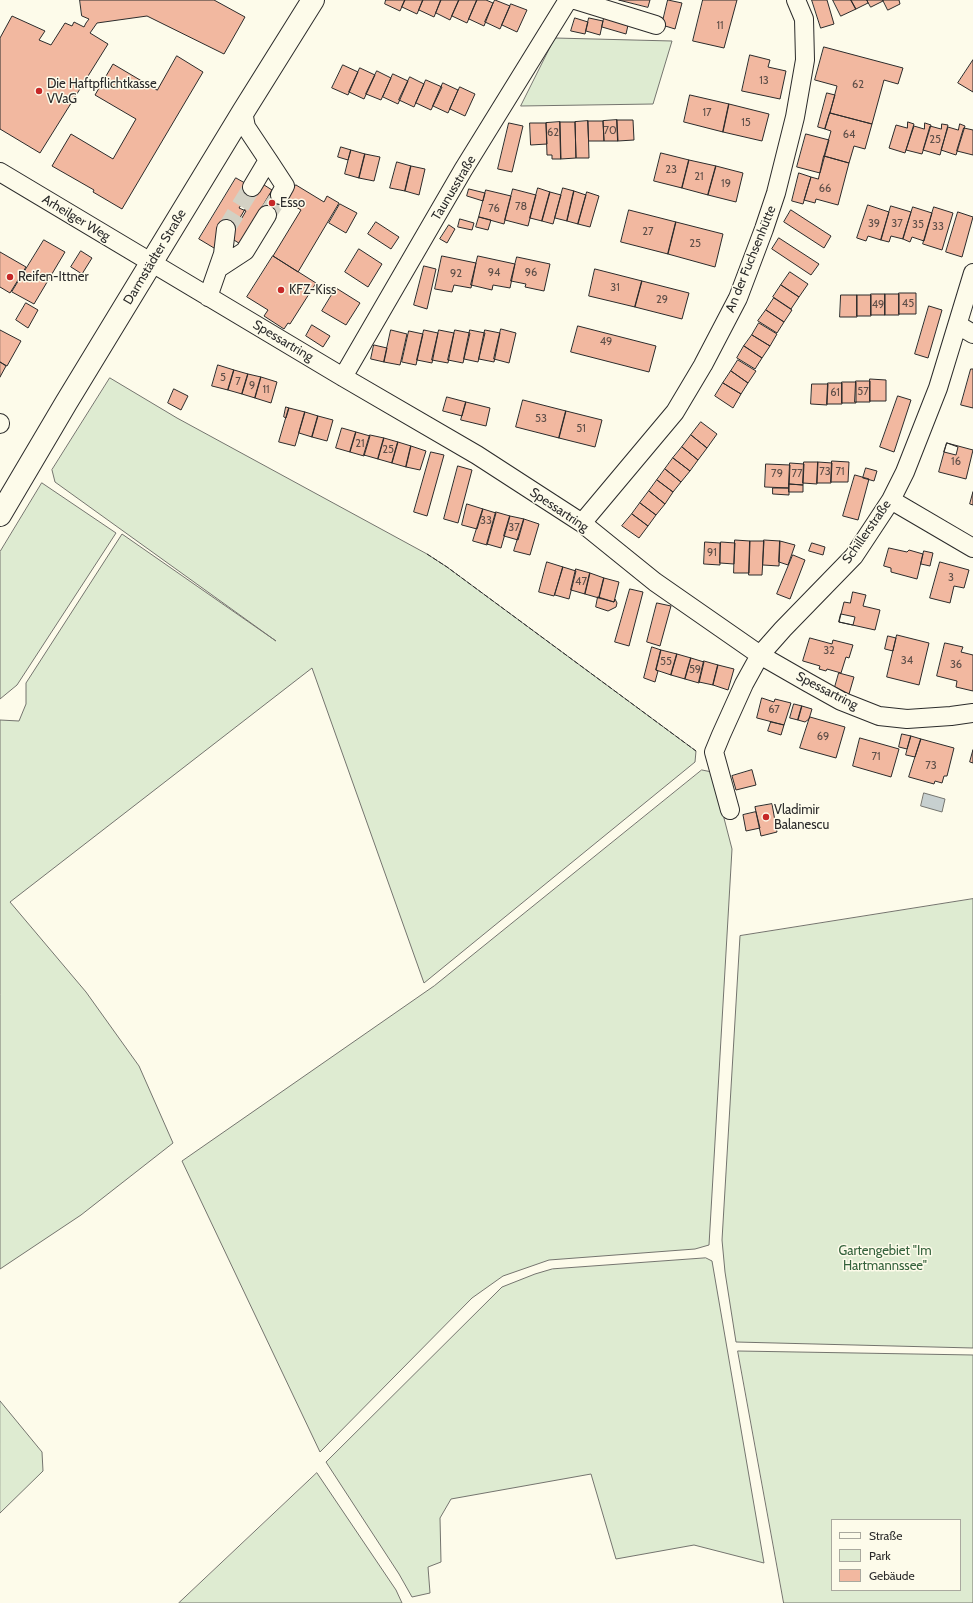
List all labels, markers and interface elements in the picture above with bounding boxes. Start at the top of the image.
house number: 11 [716,19,724,33]
house number: 13 [759,74,769,88]
place label: Die Haftpflichtkasse VVaG [47,76,157,107]
house number: 62 [852,78,864,92]
marker: Die Haftpflichtkasse VVaG [34,86,44,96]
house number: 17 [702,106,712,120]
house number: 15 [741,116,751,130]
house number: 70 [603,124,617,138]
house number: 62 [547,126,559,140]
house number: 64 [843,128,855,142]
house number: 25 [929,133,941,147]
street label: Taunusstraße [429,153,479,223]
house number: 23 [665,163,677,177]
house number: 21 [694,170,704,184]
house number: 19 [721,177,731,191]
house number: 66 [819,182,831,196]
street label: Arheilger Weg [39,192,113,244]
place label: Esso [280,195,305,211]
marker: Esso [267,198,277,208]
house number: 78 [515,200,527,214]
house number: 76 [488,202,500,216]
street label: An der Fuchsenhütte [722,203,780,315]
street label: Darmstädter Straße [120,206,190,308]
house number: 39 [868,217,880,231]
house number: 37 [891,217,903,231]
house number: 35 [912,218,924,232]
house number: 33 [932,220,944,234]
house number: 27 [642,225,654,239]
house number: 25 [689,237,701,251]
house number: 94 [488,266,500,280]
house number: 96 [525,266,537,280]
house number: 92 [450,267,462,281]
place label: Reifen-Ittner [18,269,89,285]
marker: Reifen-Ittner [5,272,15,282]
house number: 31 [610,281,620,295]
place label: KFZ-Kiss [289,282,336,298]
marker: KFZ-Kiss [276,285,286,295]
house number: 29 [656,293,668,307]
house number: 45 [902,297,914,311]
house number: 49 [872,298,884,312]
street label: Spessartring [250,317,316,365]
house number: 49 [600,335,612,349]
house number: 5 [220,371,226,385]
house number: 7 [235,375,241,389]
house number: 9 [249,379,255,393]
house number: 11 [262,383,270,397]
house number: 57 [857,385,869,399]
house number: 61 [830,386,840,400]
house number: 53 [535,412,547,426]
house number: 51 [576,422,586,436]
house number: 21 [355,437,365,451]
house number: 25 [382,443,394,457]
house number: 16 [951,455,961,469]
house number: 73 [819,465,831,479]
house number: 71 [835,465,845,479]
house number: 79 [771,467,783,481]
house number: 77 [791,467,803,481]
street label: Spessartring [527,485,591,535]
street label: Schillerstraße [839,497,895,567]
house number: 33 [480,514,492,528]
house number: 37 [508,521,520,535]
house number: 91 [707,546,717,560]
house number: 3 [948,571,954,585]
house number: 47 [575,575,587,589]
house number: 32 [823,644,835,658]
house number: 34 [901,654,913,668]
house number: 55 [660,655,672,669]
house number: 36 [950,658,962,672]
house number: 59 [689,663,701,677]
street label: Spessartring [793,669,861,713]
house number: 67 [768,703,780,717]
house number: 69 [817,730,829,744]
house number: 71 [871,750,881,764]
house number: 73 [925,759,937,773]
place label: Vladimir Balanescu [774,802,829,833]
marker: Vladimir Balanescu [761,812,771,822]
park label: Gartengebiet "Im Hartmannssee" [838,1243,932,1274]
legend [831,1519,961,1591]
text: Straße [869,1528,902,1543]
text: Park [869,1548,891,1563]
text: Gebäude [869,1568,915,1583]

